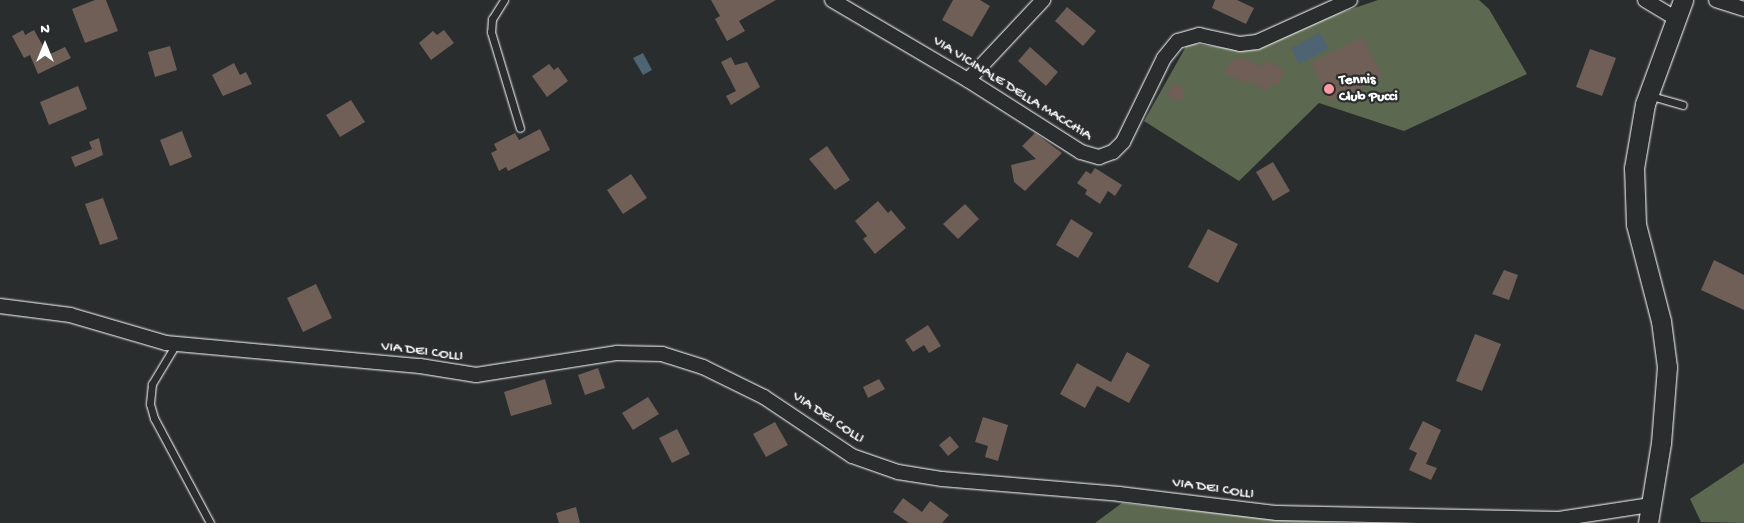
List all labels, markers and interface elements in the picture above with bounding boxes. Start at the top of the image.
north arrow [20,20,70,70]
text: N [40,21,50,38]
street label: VIA VICINALE DELLA MACCHIA [929,33,1095,145]
place label: Tennis Club Pucci [1339,71,1398,106]
marker: Tennis Club Pucci [1323,83,1335,95]
street label: VIA DEI COLLI [380,338,464,366]
street label: VIA DEI COLLI [789,388,867,448]
street label: VIA DEI COLLI [1171,474,1255,504]

